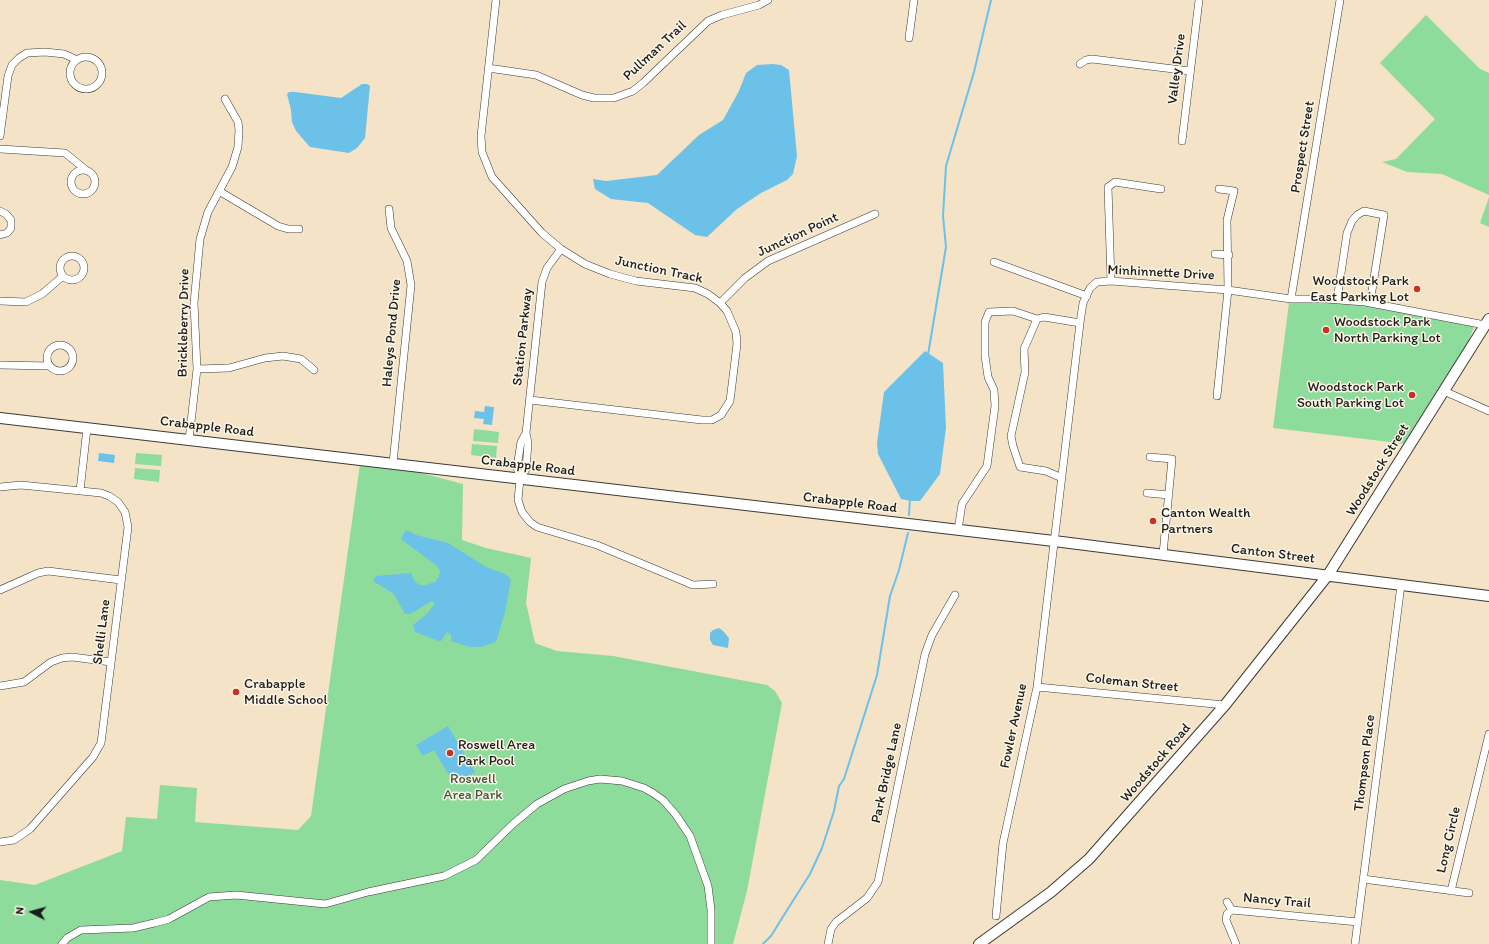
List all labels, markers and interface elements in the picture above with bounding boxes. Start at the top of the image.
street label: Pullman Trail [620,17,690,85]
street label: Valley Drive [1164,33,1190,105]
street label: Prospect Street [1287,100,1319,194]
street label: Junction Point [755,209,841,261]
street label: Junction Track [614,253,704,287]
street label: Minhinnette Drive [1107,262,1215,284]
street label: Brickleberry Drive [175,268,193,378]
place label: Woodstock Park East Parking Lot [1311,273,1409,306]
street label: Haleys Pond Drive [379,278,405,388]
marker: Woodstock Park East Parking Lot [1412,284,1422,294]
street label: Station Parkway [510,287,536,387]
place label: Woodstock Park North Parking Lot [1334,314,1441,346]
marker: Woodstock Park North Parking Lot [1321,325,1331,335]
place label: Woodstock Park South Parking Lot [1297,379,1404,412]
marker: Woodstock Park South Parking Lot [1407,390,1417,400]
street label: Crabapple Road [159,413,255,441]
street label: Woodstock Street [1343,421,1413,519]
street label: Crabapple Road [480,452,576,480]
street label: Crabapple Road [802,489,898,517]
place label: Canton Wealth Partners [1161,505,1250,538]
marker: Canton Wealth Partners [1148,516,1158,526]
street label: Canton Street [1230,541,1316,567]
street label: Shelli Lane [90,598,114,666]
street label: Coleman Street [1085,670,1179,696]
place label: Crabapple Middle School [244,676,327,708]
street label: Fowler Avenue [997,682,1031,770]
marker: Crabapple Middle School [231,687,241,697]
street label: Thompson Place [1351,714,1379,812]
street label: Woodstock Road [1117,720,1195,806]
street label: Park Bridge Lane [868,721,906,825]
place label: Roswell Area Park Pool [458,737,535,770]
marker: Roswell Area Park Pool [445,748,455,758]
park label: Roswell Area Park [444,771,502,804]
street label: Long Circle [1433,805,1465,875]
street label: Nancy Trail [1242,890,1312,912]
north arrow [12,892,52,932]
text: N [13,906,26,915]

